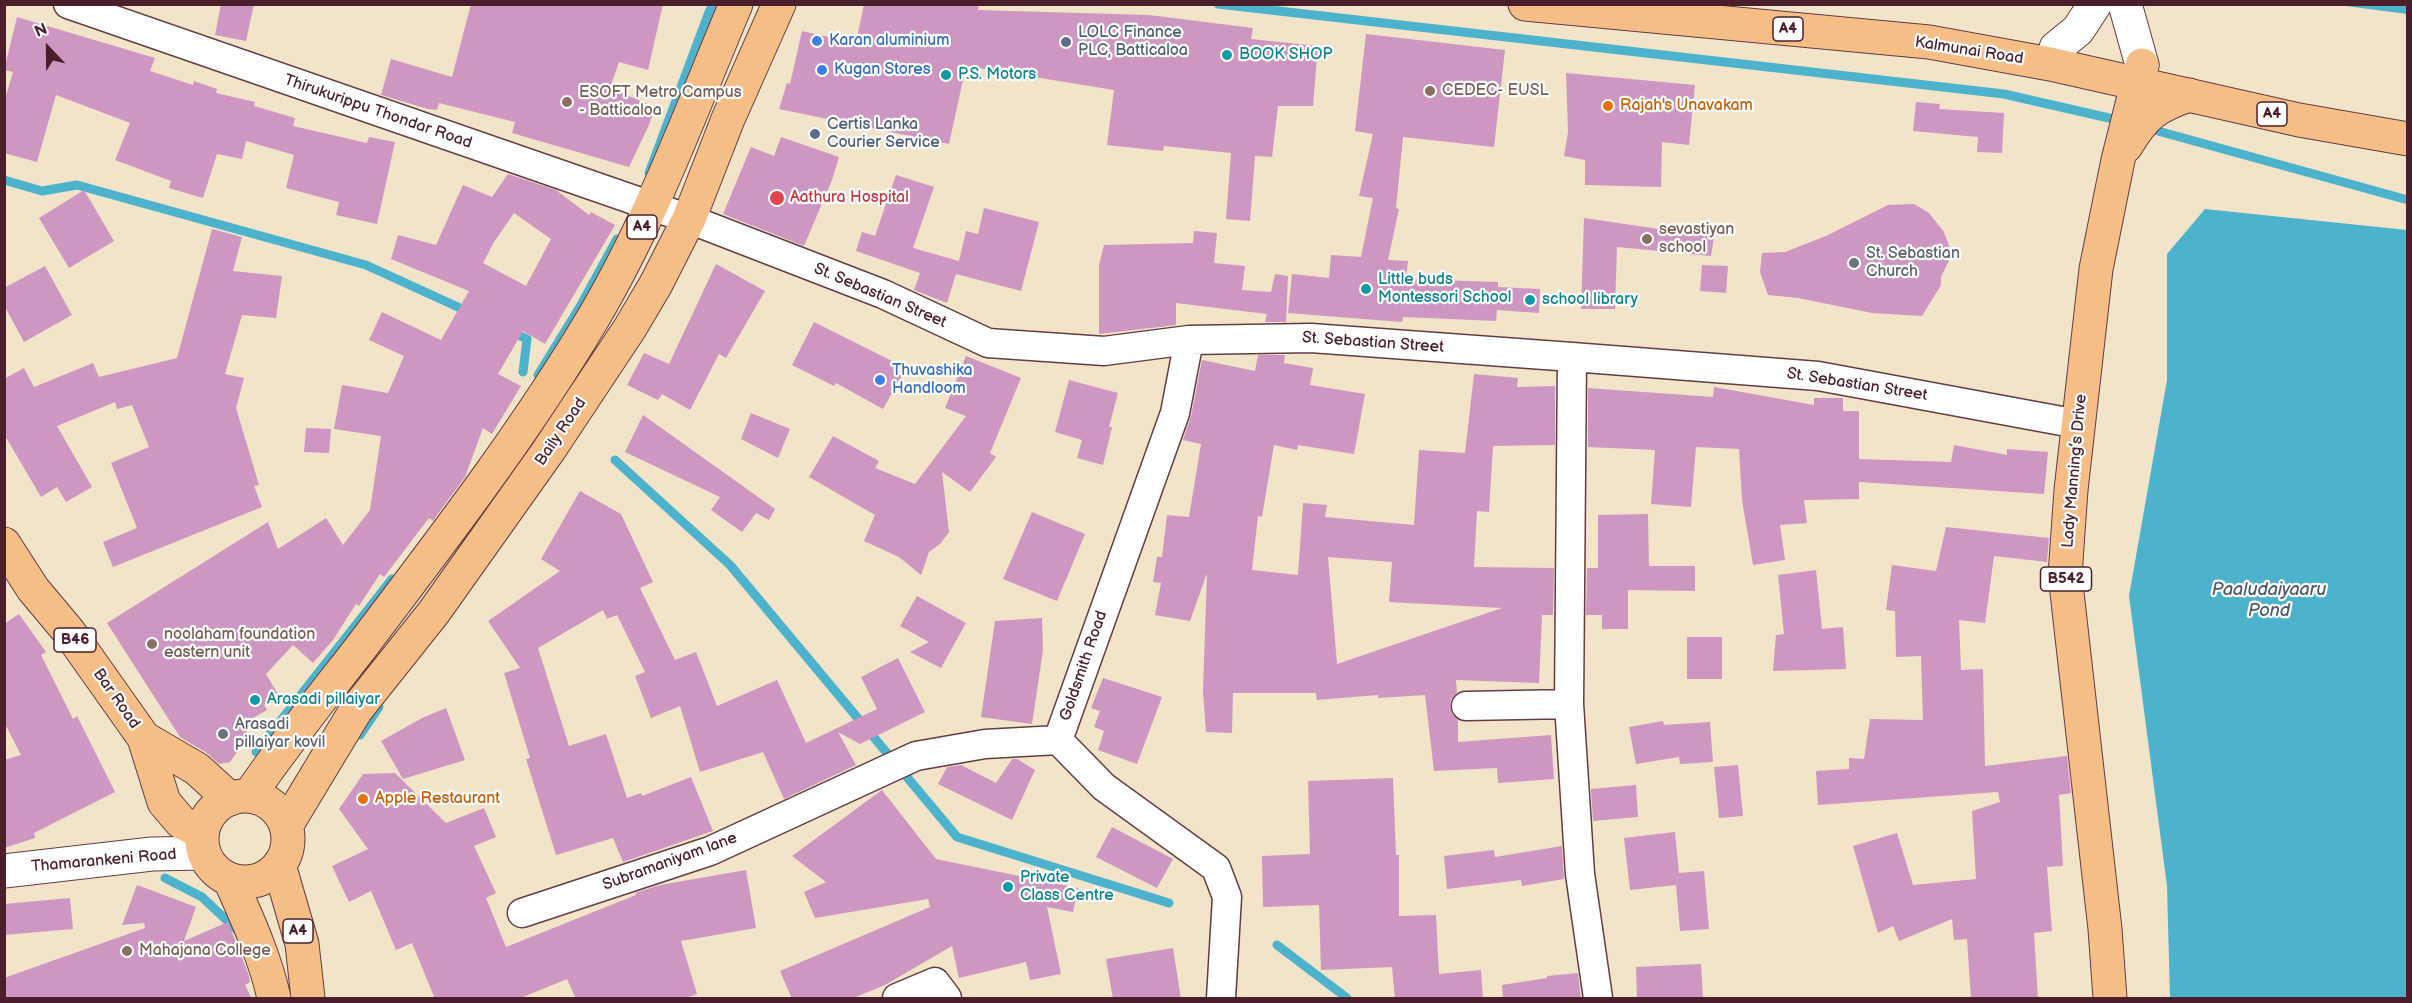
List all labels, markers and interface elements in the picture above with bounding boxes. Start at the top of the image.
road number: A4 [1773,17,1803,41]
north arrow [18,18,78,78]
text: N [32,20,50,42]
place label: LOLC Finance PLC, Batticaloa [1078,23,1188,61]
place label: Karan aluminium [829,31,949,51]
street label: Kalmunai Road [1913,33,2025,69]
marker: Karan aluminium [810,34,824,48]
marker: LOLC Finance PLC, Batticaloa [1059,35,1073,49]
place label: BOOK SHOP [1239,45,1332,65]
marker: BOOK SHOP [1220,48,1234,62]
place label: Kugan Stores [834,60,931,80]
marker: Kugan Stores [815,63,829,77]
place label: P.S. Motors [958,65,1036,85]
marker: P.S. Motors [939,68,953,82]
street label: Thirukurippu Thondar Road [282,71,474,153]
place label: CEDEC- EUSL [1442,81,1549,101]
place label: ESOFT Metro Campus - Batticaloa [579,83,742,121]
marker: CEDEC- EUSL [1423,84,1437,98]
marker: ESOFT Metro Campus - Batticaloa [560,95,574,109]
place label: Rajah's Unavakam [1620,96,1753,116]
marker: Rajah's Unavakam [1601,99,1615,113]
road number: A4 [2257,102,2287,126]
place label: Certis Lanka Courier Service [827,115,940,153]
marker: Certis Lanka Courier Service [808,127,822,141]
place label: Aathura Hospital [790,188,909,208]
marker: Aathura Hospital [768,189,786,207]
road number: A4 [627,215,657,239]
place label: sevastiyan school [1659,220,1734,258]
marker: sevastiyan school [1640,232,1654,246]
place label: St. Sebastian Church [1866,244,1960,282]
marker: St. Sebastian Church [1847,256,1861,270]
street label: St. Sebastian Street [811,259,949,333]
place label: Little buds Montessori School [1378,270,1511,308]
marker: Little buds Montessori School [1359,282,1373,296]
place label: school library [1542,290,1638,310]
marker: school library [1523,293,1537,307]
street label: St. Sebastian Street [1301,328,1445,358]
place label: Thuvashika Handloom [892,361,973,399]
street label: St. Sebastian Street [1785,364,1929,406]
marker: Thuvashika Handloom [873,373,887,387]
street label: Lady Manning’s Drive [2059,393,2091,549]
street label: Baily Road [531,394,591,470]
road number: B542 [2040,567,2092,591]
water label: Paaludaiyaaru Pond [2212,579,2326,622]
street label: Goldsmith Road [1056,608,1112,724]
place label: noolaham foundation eastern unit [164,625,315,663]
road number: B46 [54,628,96,652]
marker: noolaham foundation eastern unit [145,637,159,651]
street label: Bar Road [88,665,144,733]
place label: Arasadi pillaiyar [267,690,380,710]
marker: Arasadi pillaiyar [248,693,262,707]
place label: Arasadi pillaiyar kovil [235,715,325,753]
marker: Arasadi pillaiyar kovil [216,727,230,741]
place label: Apple Restaurant [375,789,500,809]
marker: Apple Restaurant [356,792,370,806]
street label: Subramaniyam lane [600,829,740,895]
street label: Thamarankeni Road [31,845,177,877]
place label: Private Class Centre [1020,868,1114,906]
marker: Private Class Centre [1001,880,1015,894]
road number: A4 [283,919,313,943]
place label: Mahajana College [139,941,271,961]
marker: Mahajana College [120,944,134,958]

